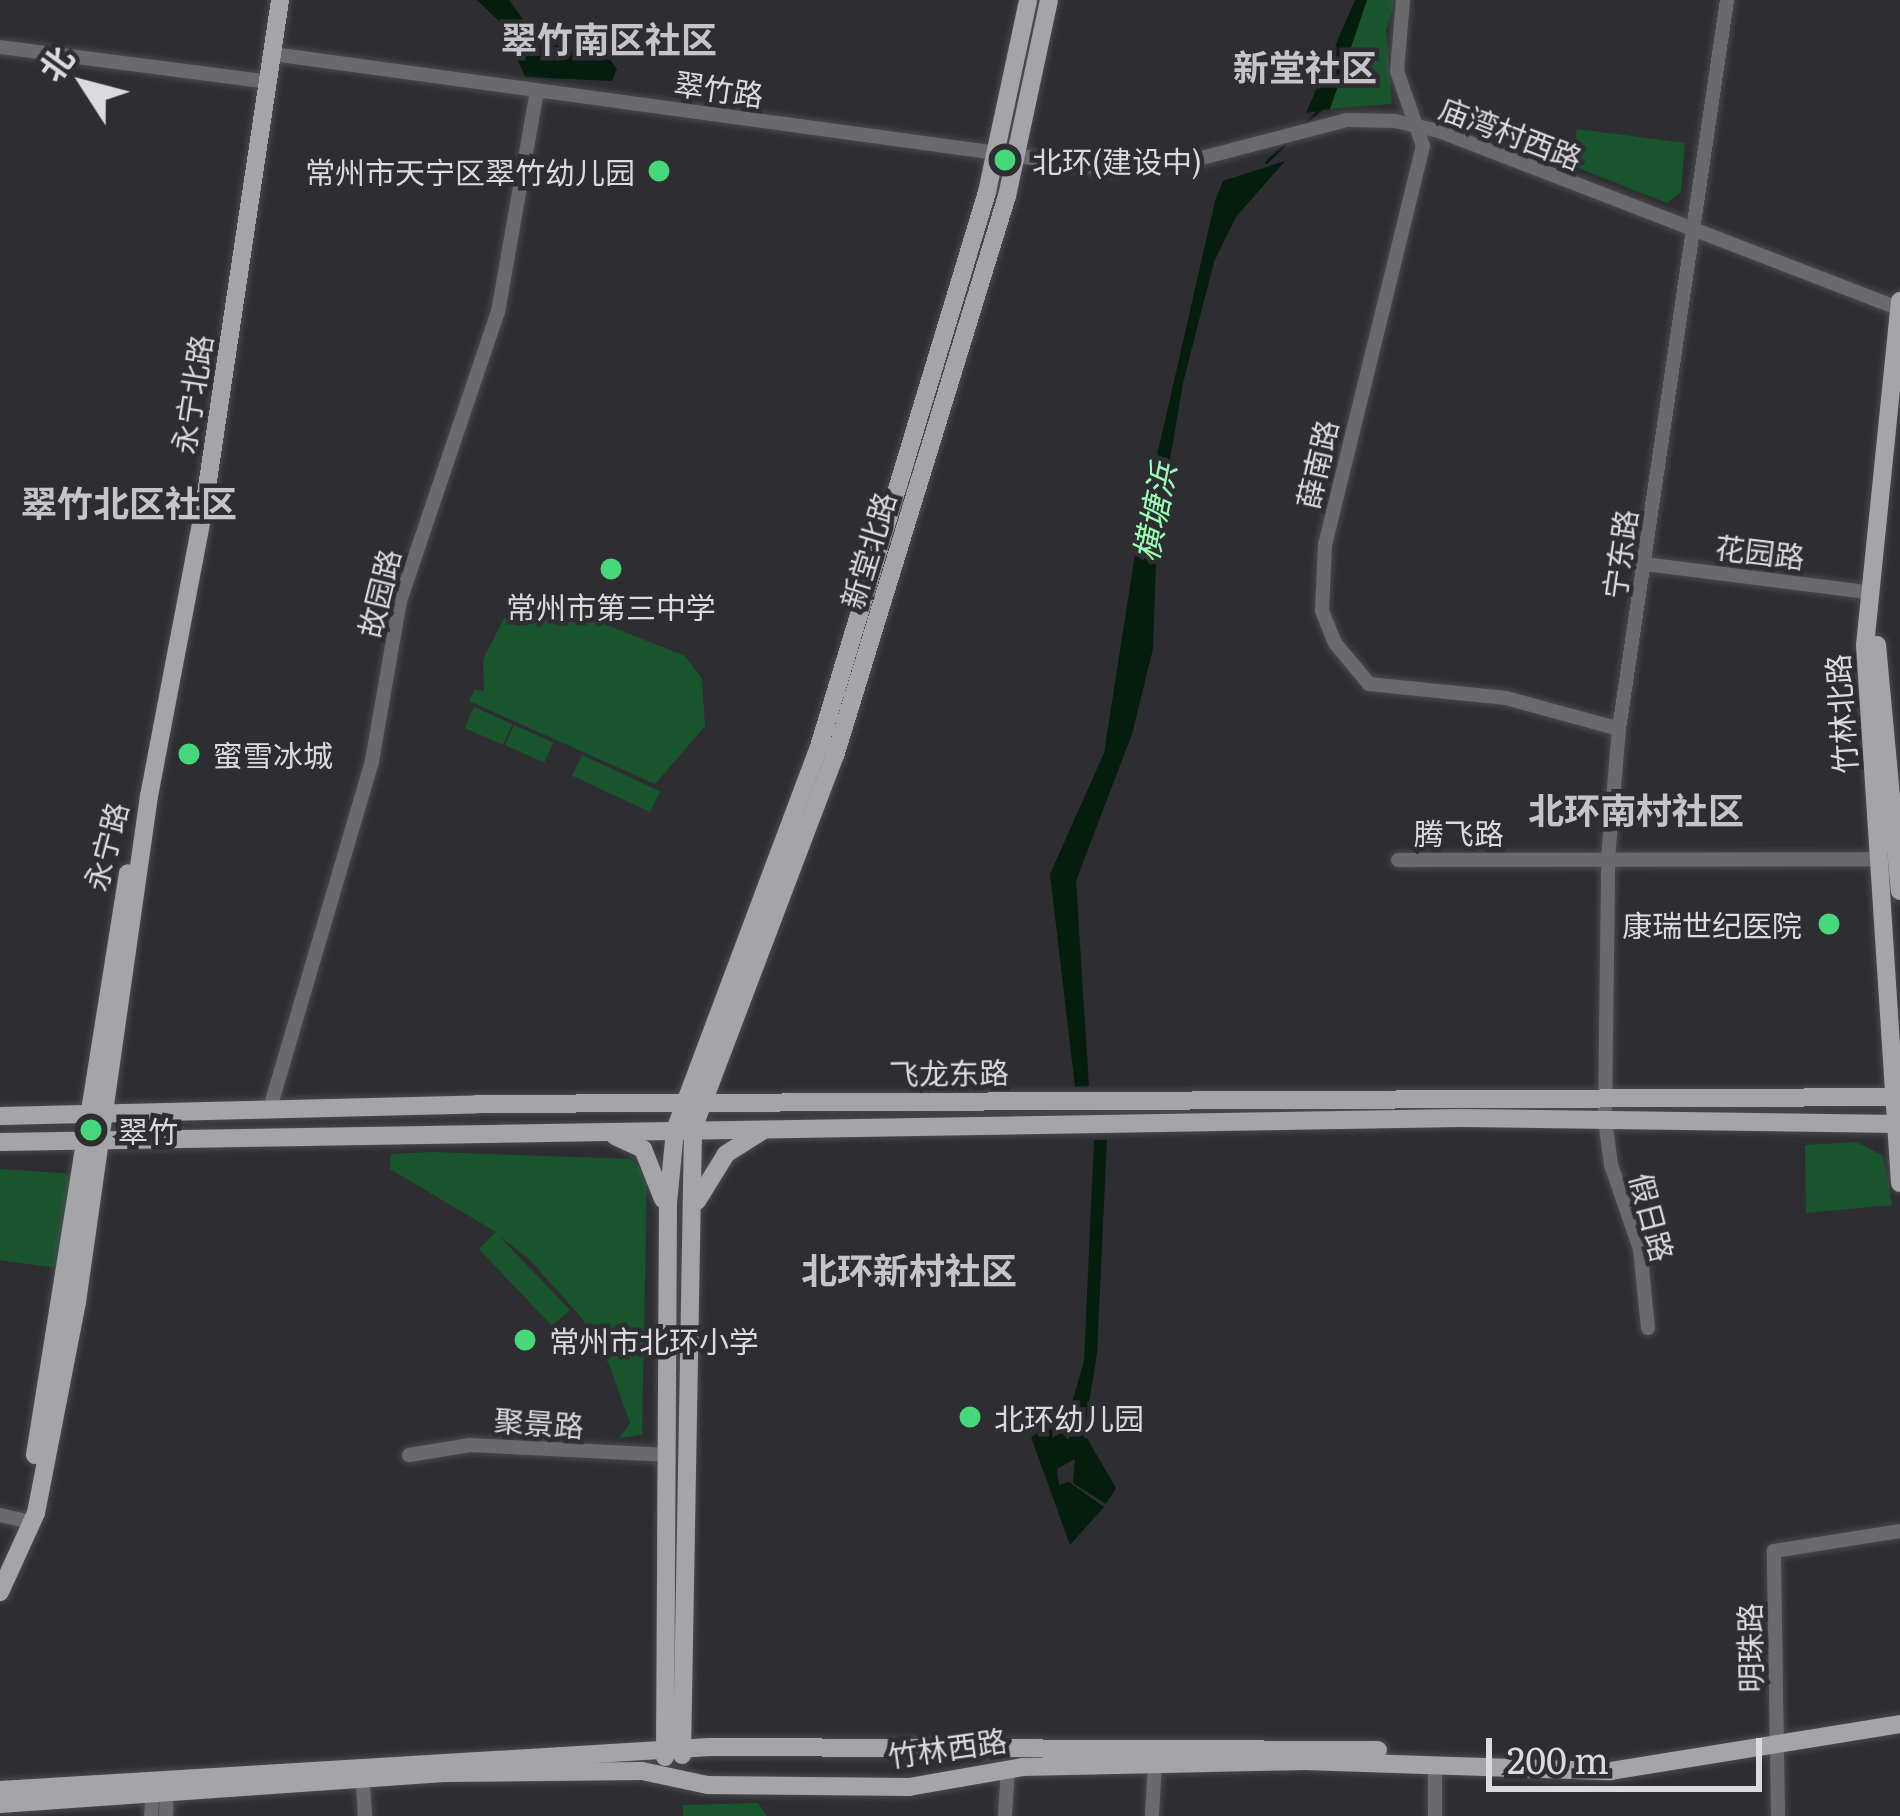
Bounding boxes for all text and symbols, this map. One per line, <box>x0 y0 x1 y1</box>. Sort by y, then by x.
district label: 翠竹南区社区 <box>501 16 717 60</box>
north arrow <box>24 24 144 144</box>
text: 北 <box>25 35 84 90</box>
district label: 新堂社区 <box>1233 44 1377 88</box>
street label: 翠竹路 <box>672 64 766 112</box>
street label: 庙湾村西路 <box>1435 88 1587 176</box>
place label: 北环(建设中) <box>1032 142 1202 178</box>
marker: 北环(建设中) <box>989 144 1021 176</box>
place label: 常州市天宁区翠竹幼儿园 <box>305 153 635 189</box>
marker: 常州市天宁区翠竹幼儿园 <box>646 158 672 184</box>
street label: 永宁北路 <box>164 332 218 456</box>
street label: 薛南路 <box>1288 416 1344 512</box>
water label: 横塘浜 <box>1124 460 1182 564</box>
district label: 翠竹北区社区 <box>21 480 237 524</box>
street label: 新堂北路 <box>832 487 902 613</box>
street label: 宁东路 <box>1595 507 1643 601</box>
street label: 花园路 <box>1713 528 1807 574</box>
street label: 故园路 <box>350 545 406 641</box>
marker: 常州市第三中学 <box>598 556 624 582</box>
place label: 常州市第三中学 <box>506 588 716 624</box>
street label: 竹林北路 <box>1818 653 1862 775</box>
place label: 蜜雪冰城 <box>213 736 333 772</box>
marker: 蜜雪冰城 <box>176 741 202 767</box>
district label: 北环南村社区 <box>1528 787 1744 831</box>
street label: 永宁路 <box>76 798 134 894</box>
street label: 腾飞路 <box>1414 814 1504 850</box>
place label: 康瑞世纪医院 <box>1622 906 1802 942</box>
marker: 康瑞世纪医院 <box>1813 908 1845 940</box>
street label: 飞龙东路 <box>889 1053 1009 1091</box>
place label: 翠竹 <box>118 1112 178 1148</box>
marker: 翠竹 <box>75 1114 107 1146</box>
street label: 假日路 <box>1624 1169 1682 1265</box>
district label: 北环新村社区 <box>801 1247 1017 1291</box>
place label: 常州市北环小学 <box>549 1322 759 1358</box>
marker: 常州市北环小学 <box>512 1327 538 1353</box>
place label: 北环幼儿园 <box>994 1399 1144 1435</box>
street label: 聚景路 <box>493 1401 585 1443</box>
marker: 北环幼儿园 <box>957 1404 983 1430</box>
street label: 明珠路 <box>1730 1603 1768 1693</box>
scale bar <box>1492 1714 1768 1788</box>
street label: 竹林西路 <box>885 1721 1009 1773</box>
text: 200 m <box>1507 1732 1609 1785</box>

